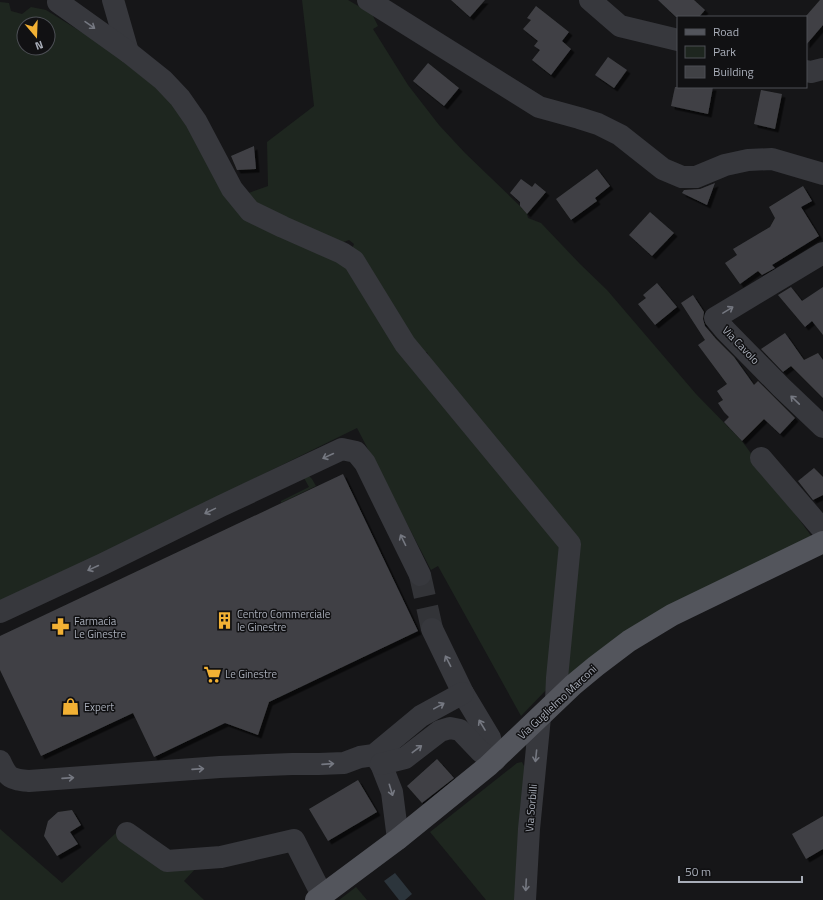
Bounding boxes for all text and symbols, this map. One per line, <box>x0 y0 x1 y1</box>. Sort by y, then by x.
north arrow <box>16 16 56 56</box>
legend <box>677 16 807 88</box>
one-way arrow <box>84 21 95 29</box>
text: Road <box>713 22 739 41</box>
text: N <box>33 37 45 54</box>
text: Park <box>713 42 736 61</box>
text: Building <box>713 62 754 81</box>
one-way arrow <box>722 306 733 314</box>
street label: Via Cavolo <box>719 322 763 368</box>
one-way arrow <box>790 395 800 405</box>
one-way arrow <box>322 453 334 460</box>
one-way arrow <box>205 508 217 515</box>
one-way arrow <box>399 534 406 546</box>
one-way arrow <box>88 565 100 572</box>
place label: Centro Commerciale le Ginestre <box>237 606 331 635</box>
building icon: Centro Commerciale le Ginestre <box>214 610 234 630</box>
place label: Farmacia Le Ginestre <box>74 613 127 642</box>
pharmacy icon: Farmacia Le Ginestre <box>51 617 71 637</box>
one-way arrow <box>443 655 451 667</box>
street label: Via Guglielmo Marconi <box>514 661 600 743</box>
supermarket icon: Le Ginestre <box>202 664 222 684</box>
place label: Le Ginestre <box>225 666 278 682</box>
shop icon: Expert <box>61 697 81 717</box>
place label: Expert <box>84 699 114 715</box>
one-way arrow <box>433 702 445 709</box>
one-way arrow <box>478 719 486 731</box>
one-way arrow <box>411 745 422 753</box>
one-way arrow <box>533 749 540 762</box>
one-way arrow <box>321 760 334 767</box>
one-way arrow <box>191 765 204 772</box>
one-way arrow <box>61 775 74 782</box>
one-way arrow <box>388 783 395 796</box>
street label: Via Sorbilli <box>521 783 541 833</box>
scale bar <box>679 858 802 884</box>
text: 50 m <box>685 862 711 881</box>
one-way arrow <box>522 878 530 891</box>

